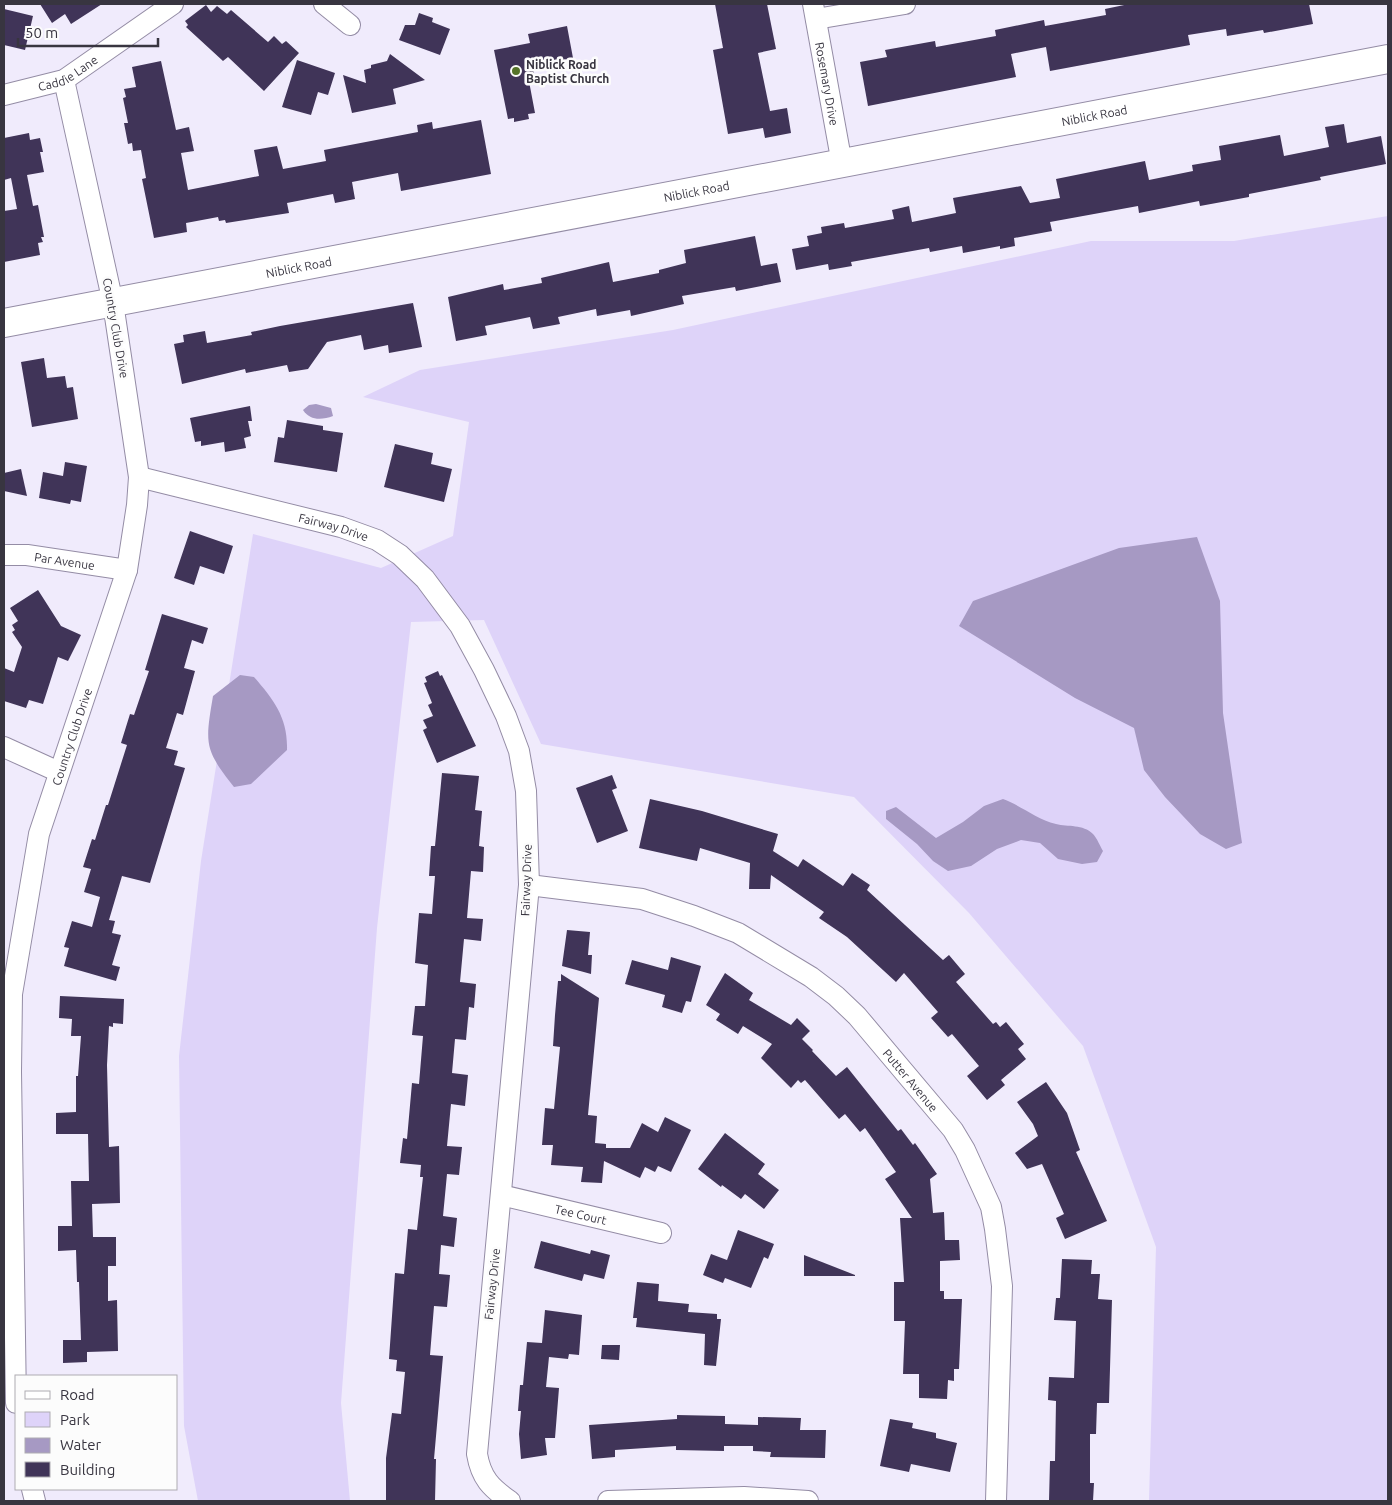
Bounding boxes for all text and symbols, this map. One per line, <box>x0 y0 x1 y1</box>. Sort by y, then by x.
scale bar <box>18 15 158 47</box>
text: 50 m <box>25 24 58 41</box>
street label: Rosemary Drive <box>814 41 841 127</box>
street label: Caddie Lane <box>37 52 100 93</box>
place label: Niblick Road Baptist Church <box>526 58 609 85</box>
marker: Niblick Road Baptist Church <box>510 65 522 77</box>
street label: Niblick Road <box>1060 102 1128 128</box>
street label: Niblick Road <box>663 178 730 204</box>
street label: Niblick Road <box>265 254 333 279</box>
street label: Country Club Drive <box>101 277 131 379</box>
street label: Fairway Drive <box>298 510 370 543</box>
street label: Par Avenue <box>33 550 96 572</box>
street label: Country Club Drive <box>49 686 94 787</box>
street label: Fairway Drive <box>518 844 534 916</box>
street label: Putter Avenue <box>881 1046 941 1114</box>
street label: Tee Court <box>554 1202 608 1226</box>
street label: Fairway Drive <box>482 1247 502 1321</box>
legend <box>15 1375 178 1490</box>
text: Road <box>60 1386 95 1403</box>
text: Park <box>60 1411 90 1428</box>
text: Water <box>60 1436 101 1453</box>
text: Building <box>60 1461 115 1478</box>

